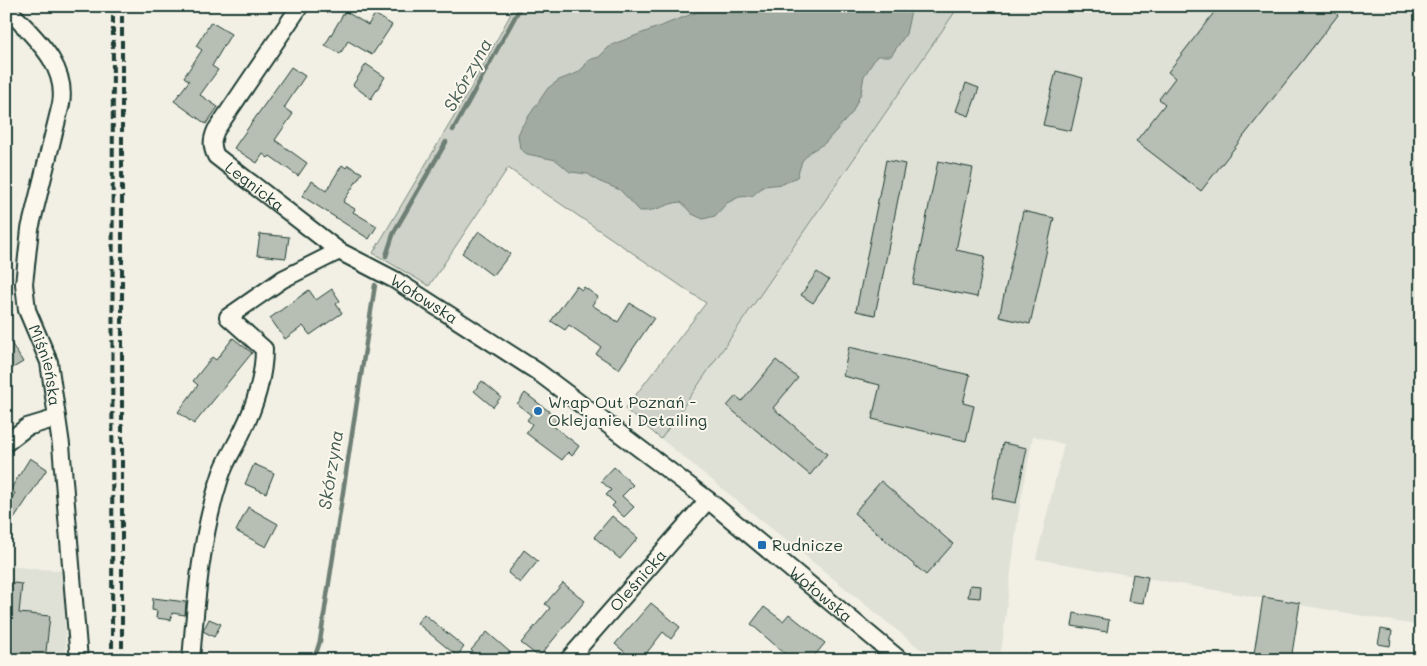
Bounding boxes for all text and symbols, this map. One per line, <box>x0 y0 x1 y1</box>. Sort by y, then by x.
water label: Skórzyna <box>437 34 497 115</box>
street label: Legnicka <box>221 156 289 215</box>
street label: Wołowska <box>387 269 462 328</box>
street label: Miśnieńska <box>24 321 66 407</box>
place label: Wrap Out Poznań - Oklejanie i Detailing <box>548 391 707 430</box>
marker: Wrap Out Poznań - Oklejanie i Detailing <box>532 405 544 417</box>
water label: Skórzyna <box>312 428 348 511</box>
place label: Rudnicze <box>772 534 843 555</box>
marker: Rudnicze <box>756 539 768 551</box>
street label: Oleśnicka <box>604 544 670 615</box>
street label: Wołowska <box>785 561 857 626</box>

